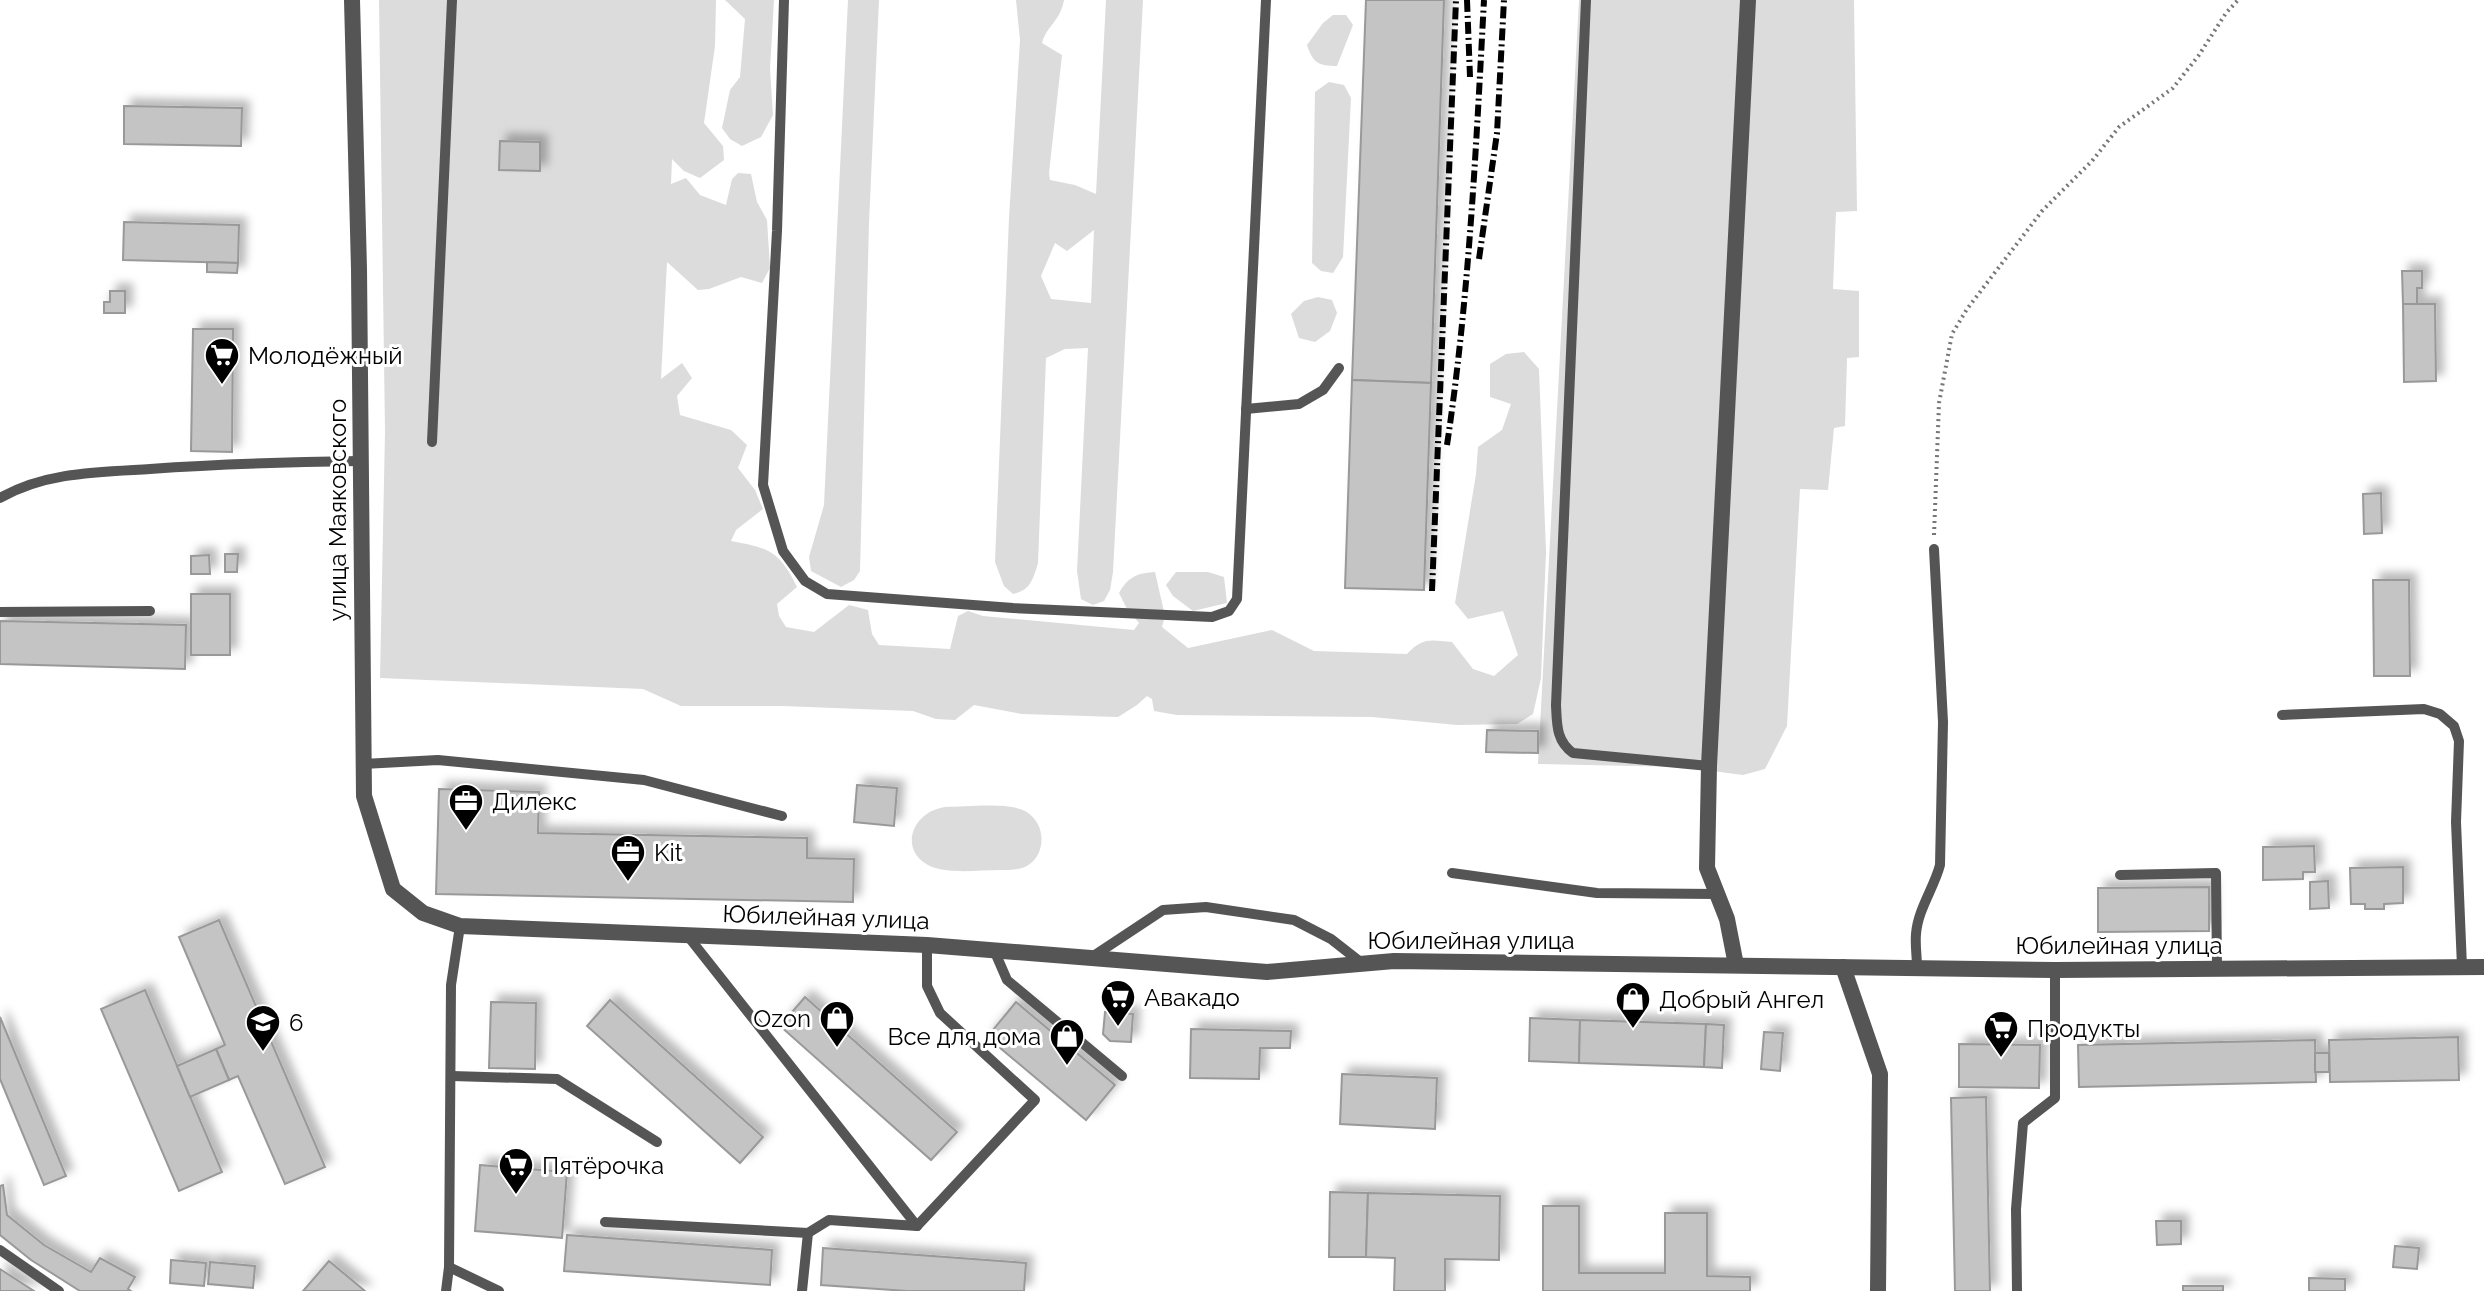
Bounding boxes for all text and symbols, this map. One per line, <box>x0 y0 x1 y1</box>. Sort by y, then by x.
supermarket icon: Молодёжный <box>203 336 241 386</box>
place label: Молодёжный <box>248 341 403 370</box>
street label: улица Маяковского <box>323 399 352 621</box>
office icon: Дилекс <box>447 782 485 832</box>
place label: Дилекс <box>492 787 577 816</box>
office icon: Kit <box>609 833 647 883</box>
place label: Kit <box>654 838 683 867</box>
street label: Юбилейная улица <box>722 899 930 935</box>
street label: Юбилейная улица <box>1367 926 1575 955</box>
street label: Юбилейная улица <box>2015 931 2223 960</box>
supermarket icon: Авакадо <box>1099 978 1137 1028</box>
shop icon: Добрый Ангел <box>1614 980 1652 1030</box>
place label: Авакадо <box>1144 983 1240 1012</box>
place label: Добрый Ангел <box>1659 985 1824 1014</box>
shop icon: Ozon <box>818 999 856 1049</box>
school or university icon: 6 <box>244 1003 282 1053</box>
place label: Ozon <box>753 1004 811 1033</box>
place label: 6 <box>289 1008 303 1037</box>
supermarket icon: Продукты <box>1982 1009 2020 1059</box>
place label: Продукты <box>2027 1014 2140 1043</box>
shop icon: Все для дома <box>1048 1017 1086 1067</box>
place label: Все для дома <box>888 1022 1041 1051</box>
supermarket icon: Пятёрочка <box>497 1146 535 1196</box>
place label: Пятёрочка <box>542 1151 664 1180</box>

